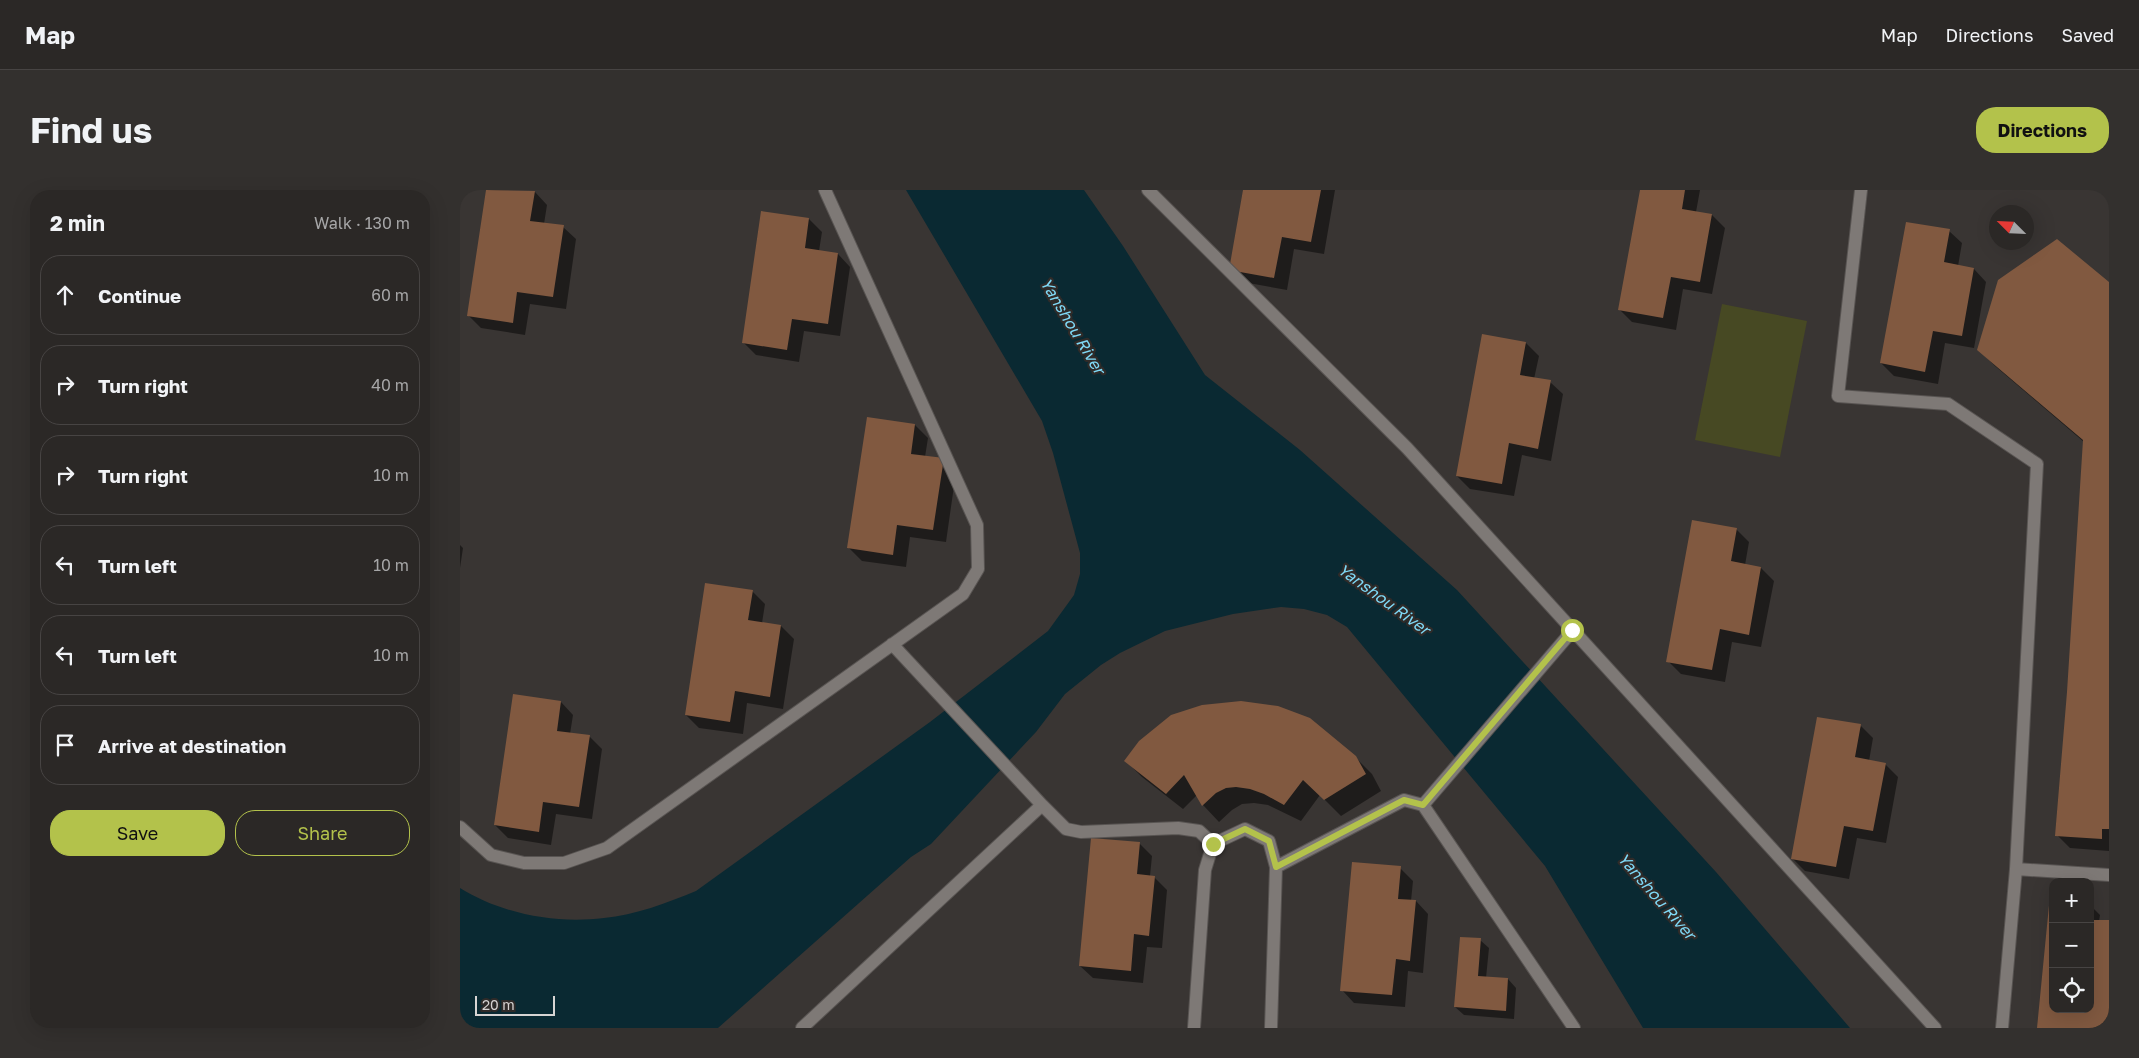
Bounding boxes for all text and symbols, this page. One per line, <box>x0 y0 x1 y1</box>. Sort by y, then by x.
text: Map <box>25 20 75 49</box>
text: Map <box>1881 24 1917 46</box>
text: Directions <box>1945 24 2033 46</box>
text: Saved <box>2061 24 2114 46</box>
button: Directions <box>1976 107 2109 153</box>
text: Find us <box>30 109 152 151</box>
north arrow <box>1989 205 2034 250</box>
text: 2 min <box>50 210 105 236</box>
text: Walk · 130 m <box>314 213 410 233</box>
water label: Yanshou River <box>1036 274 1111 380</box>
icon: ahead <box>51 281 79 309</box>
text: Continue <box>98 284 181 307</box>
text: 60 m <box>371 285 409 305</box>
icon: right <box>51 371 79 399</box>
text: Turn right <box>98 374 188 397</box>
text: 40 m <box>371 375 409 395</box>
icon: right <box>51 461 79 489</box>
text: Turn right <box>98 464 188 487</box>
text: 10 m <box>373 465 409 485</box>
icon: left <box>51 551 79 579</box>
text: Turn left <box>98 554 177 577</box>
text: 10 m <box>373 555 409 575</box>
water label: Yanshou River <box>1334 559 1436 641</box>
route start <box>1561 619 1584 642</box>
icon: left <box>51 641 79 669</box>
text: Turn left <box>98 644 177 667</box>
text: 10 m <box>373 645 409 665</box>
icon: arrive <box>51 731 79 759</box>
text: Arrive at destination <box>98 734 286 757</box>
button: Save <box>50 810 225 856</box>
button: Share <box>235 810 410 856</box>
route end <box>1202 833 1225 856</box>
water label: Yanshou River <box>1614 848 1702 946</box>
map controls <box>2049 878 2094 1013</box>
button: + <box>2049 878 2094 923</box>
button: − <box>2049 923 2094 968</box>
button: locate <box>2049 968 2094 1013</box>
scale bar <box>475 993 555 1016</box>
text: 20 m <box>482 996 515 1013</box>

